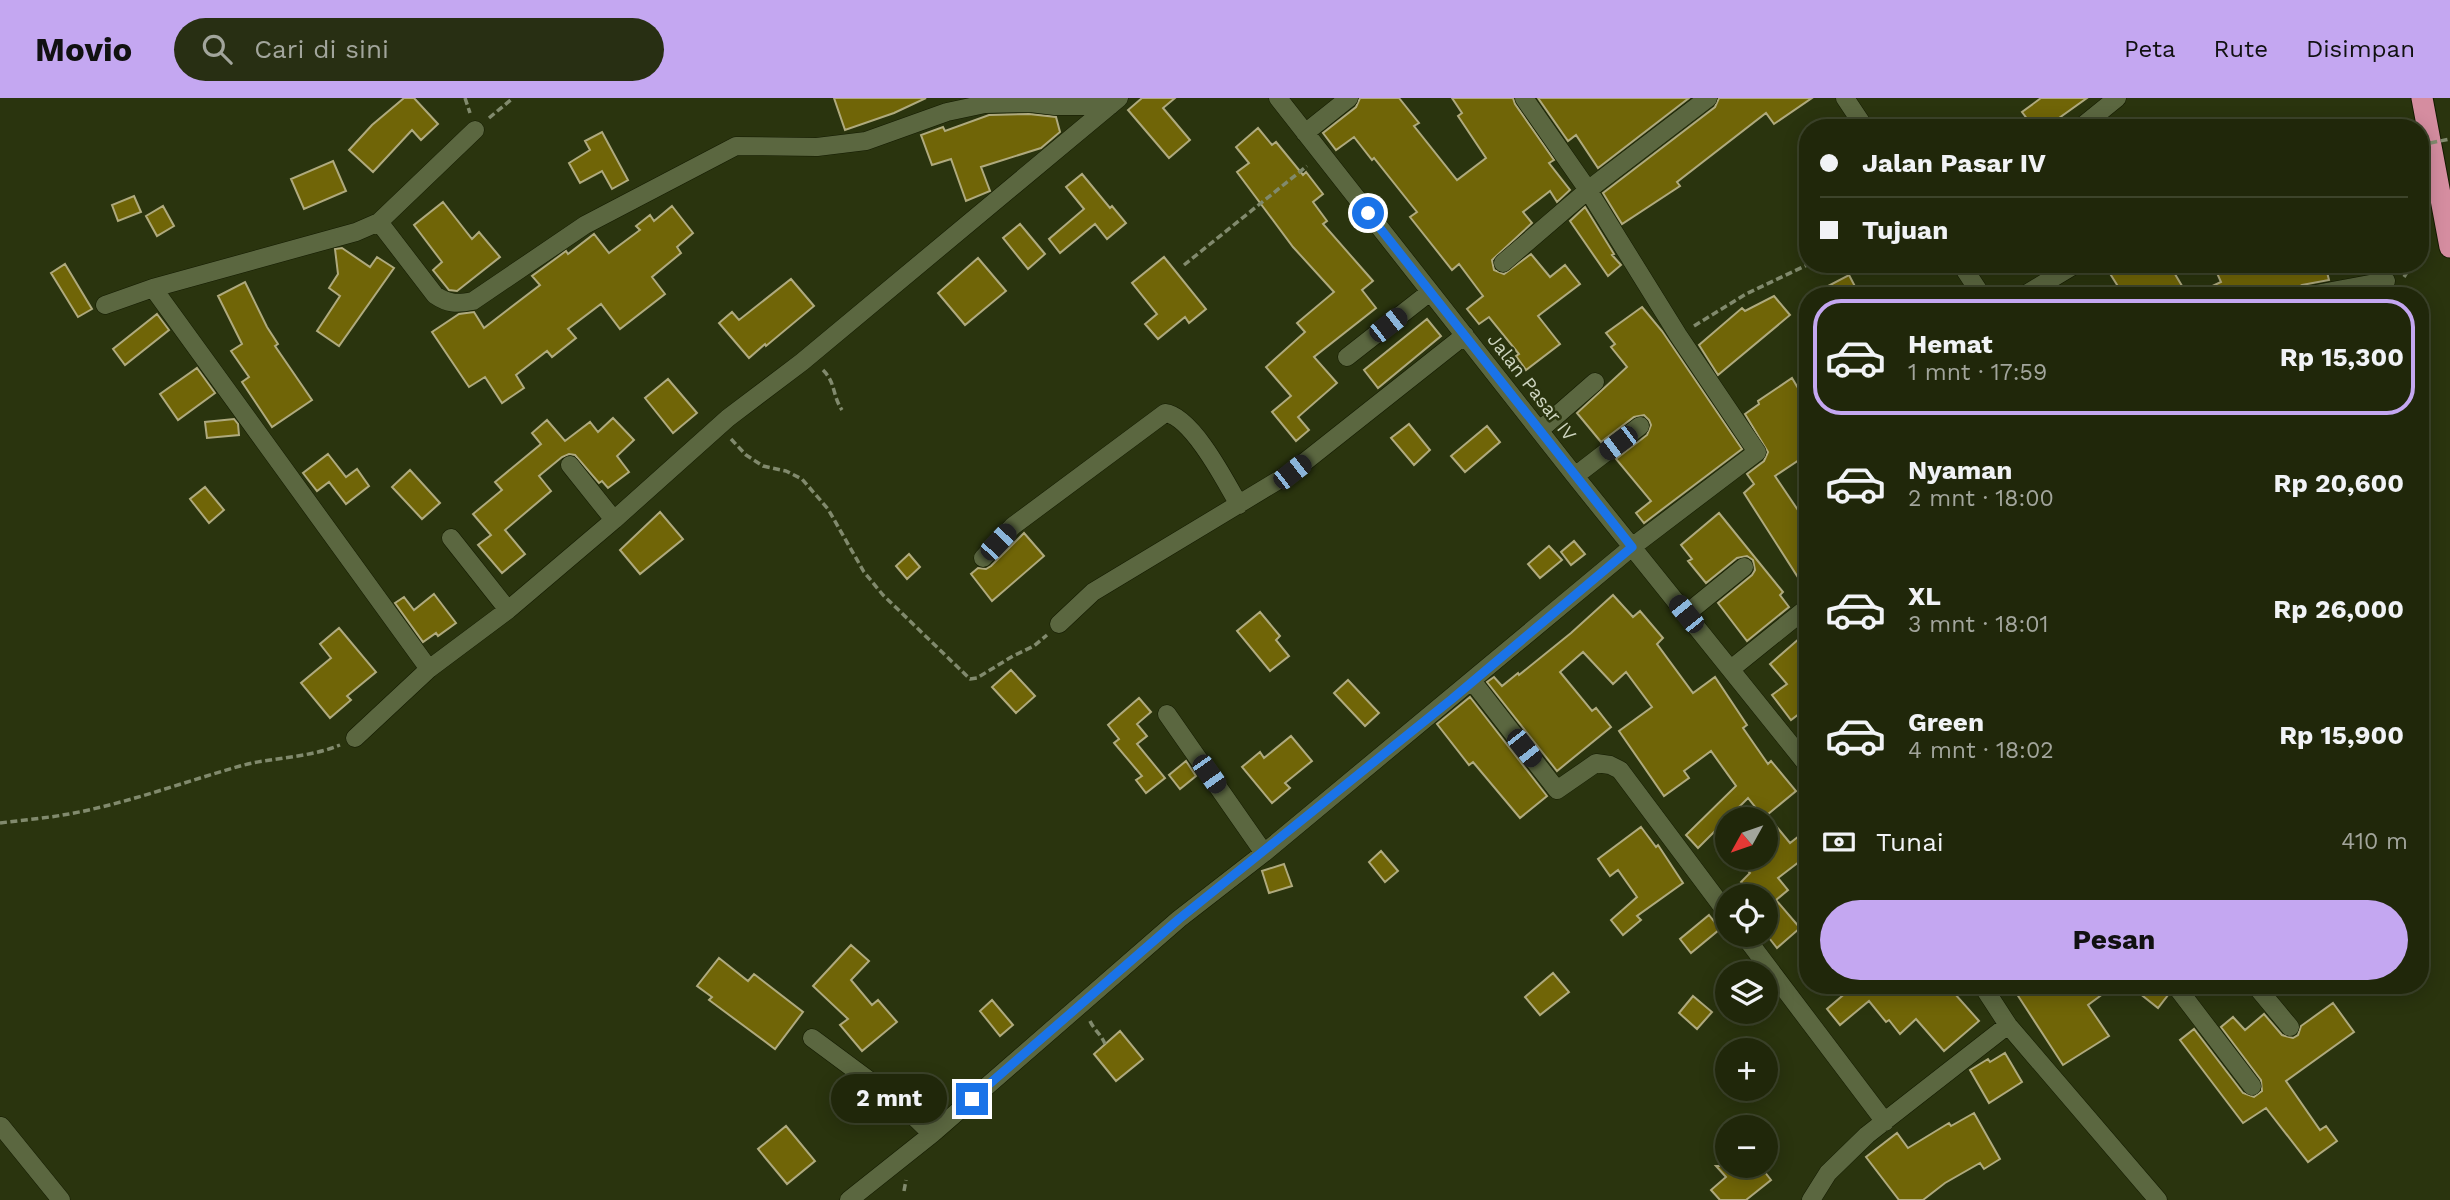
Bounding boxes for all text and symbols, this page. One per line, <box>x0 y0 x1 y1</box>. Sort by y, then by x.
search box <box>174 18 664 81</box>
text: Movio <box>35 30 132 69</box>
icon: search <box>198 30 236 68</box>
text: Cari di sini <box>254 34 389 64</box>
text: Peta <box>2124 35 2176 63</box>
text: Rute <box>2214 35 2268 63</box>
text: Disimpan <box>2306 35 2415 63</box>
text: Jalan Pasar IV <box>1862 148 2046 178</box>
route start <box>1352 197 1384 229</box>
text: Tujuan <box>1862 215 1948 245</box>
car <box>1365 304 1412 346</box>
icon: car <box>1824 326 1887 389</box>
street label: Jalan Pasar IV <box>1483 328 1581 446</box>
text: Hemat <box>1908 329 1993 359</box>
text: Rp 15,300 <box>2280 342 2404 372</box>
text: 1 mnt · 17:59 <box>1908 359 2047 386</box>
car <box>1595 422 1642 464</box>
car <box>1269 451 1316 493</box>
icon: car <box>1824 452 1887 515</box>
text: Nyaman <box>1908 455 2012 485</box>
text: Rp 20,600 <box>2274 468 2404 498</box>
text: 2 mnt · 18:00 <box>1908 485 2054 512</box>
car <box>976 519 1021 565</box>
icon: car <box>1824 578 1887 641</box>
text: XL <box>1908 581 1941 611</box>
car <box>1665 591 1708 637</box>
text: Rp 26,000 <box>2273 594 2404 624</box>
text: 3 mnt · 18:01 <box>1908 611 2049 638</box>
icon: car <box>1824 704 1887 767</box>
text: Green <box>1908 707 1984 737</box>
text: Rp 15,900 <box>2279 720 2404 750</box>
car <box>1503 725 1546 771</box>
text: 4 mnt · 18:02 <box>1908 737 2054 764</box>
car <box>1189 751 1230 797</box>
north arrow <box>1715 807 1778 870</box>
map controls <box>1715 807 1778 1178</box>
icon: cash <box>1820 823 1858 861</box>
text: Tunai <box>1876 827 1944 857</box>
text: 410 m <box>2341 828 2408 855</box>
button: locate <box>1715 884 1778 947</box>
button: Pesan <box>1820 900 2408 980</box>
button: layers <box>1715 961 1778 1024</box>
button: + <box>1715 1038 1778 1101</box>
callout: 2 mnt <box>832 1074 948 1124</box>
route end <box>956 1083 988 1115</box>
text: 2 mnt <box>856 1085 922 1112</box>
button: − <box>1715 1115 1778 1178</box>

